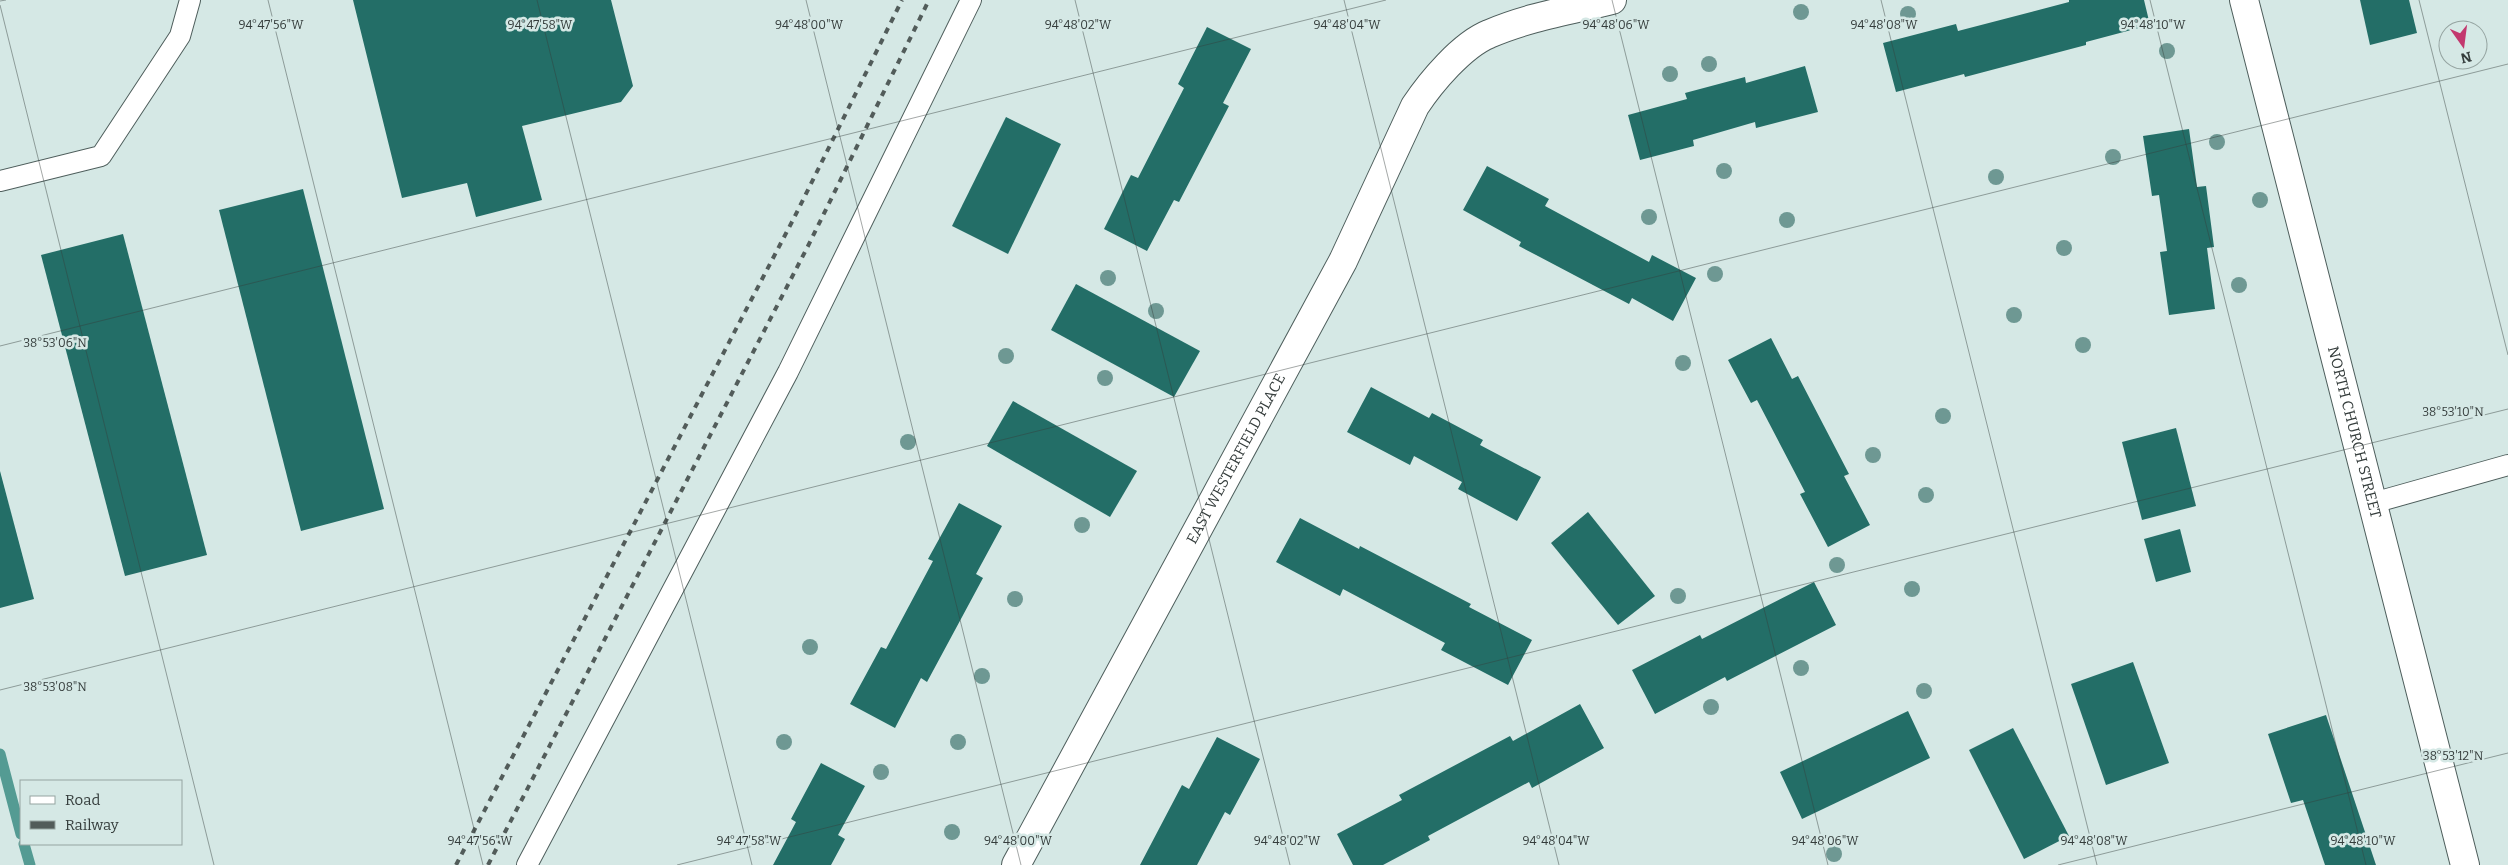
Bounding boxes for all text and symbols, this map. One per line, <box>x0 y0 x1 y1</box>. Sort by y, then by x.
text: 94°47'56"W <box>239 18 304 32</box>
text: 94°47'58"W <box>508 18 573 32</box>
text: 94°48'00"W <box>775 18 844 32</box>
text: 94°48'02"W <box>1045 18 1112 32</box>
text: 94°48'04"W <box>1313 18 1381 32</box>
text: 94°48'06"W <box>1582 18 1650 32</box>
text: 94°48'08"W <box>1850 18 1918 32</box>
text: 94°48'10"W <box>2120 18 2186 32</box>
north arrow <box>2438 20 2488 70</box>
text: N <box>2459 48 2473 67</box>
text: 38°53'06"N <box>23 336 87 350</box>
street label: NORTH CHURCH STREET <box>2324 344 2385 520</box>
street label: EAST WESTERFIELD PLACE <box>1183 371 1289 547</box>
text: 38°53'10"N <box>2422 405 2484 419</box>
text: 38°53'08"N <box>23 680 87 694</box>
text: 38°53'12"N <box>2423 749 2484 763</box>
legend <box>20 780 182 845</box>
text: Road <box>65 791 100 809</box>
text: Railway <box>65 816 119 834</box>
text: 94°47'56"W <box>448 834 513 848</box>
text: 94°47'58"W <box>717 834 782 848</box>
text: 94°48'00"W <box>984 834 1053 848</box>
text: 94°48'02"W <box>1254 834 1321 848</box>
text: 94°48'04"W <box>1522 834 1590 848</box>
text: 94°48'06"W <box>1791 834 1859 848</box>
text: 94°48'08"W <box>2060 834 2128 848</box>
text: 94°48'10"W <box>2330 834 2396 848</box>

